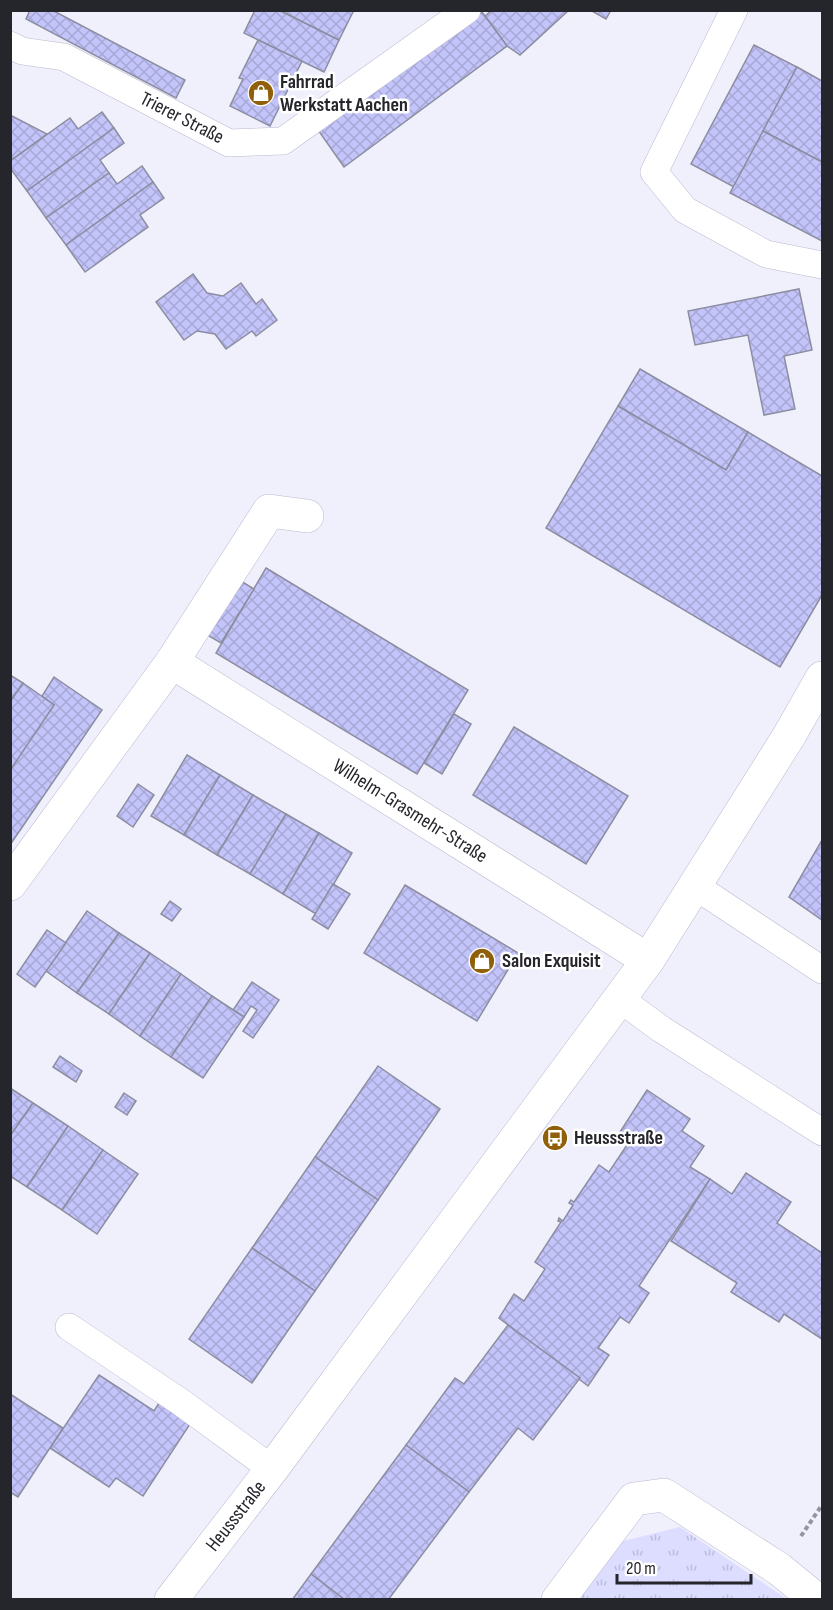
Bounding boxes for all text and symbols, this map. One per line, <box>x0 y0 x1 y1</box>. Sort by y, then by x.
place label: Fahrrad Werkstatt Aachen <box>280 70 408 117</box>
shop icon: Fahrrad Werkstatt Aachen <box>246 78 276 108</box>
street label: Trierer Straße <box>136 87 228 149</box>
street label: Wilhelm-Grasmehr-Straße <box>328 754 492 868</box>
shop icon: Salon Exquisit <box>467 946 497 976</box>
place label: Salon Exquisit <box>502 949 601 973</box>
bus stop icon: Heussstraße <box>540 1123 570 1153</box>
place label: Heussstraße <box>574 1126 663 1150</box>
street label: Heussstraße <box>201 1476 271 1556</box>
scale bar <box>617 1547 750 1585</box>
text: 20 m <box>626 1558 656 1579</box>

